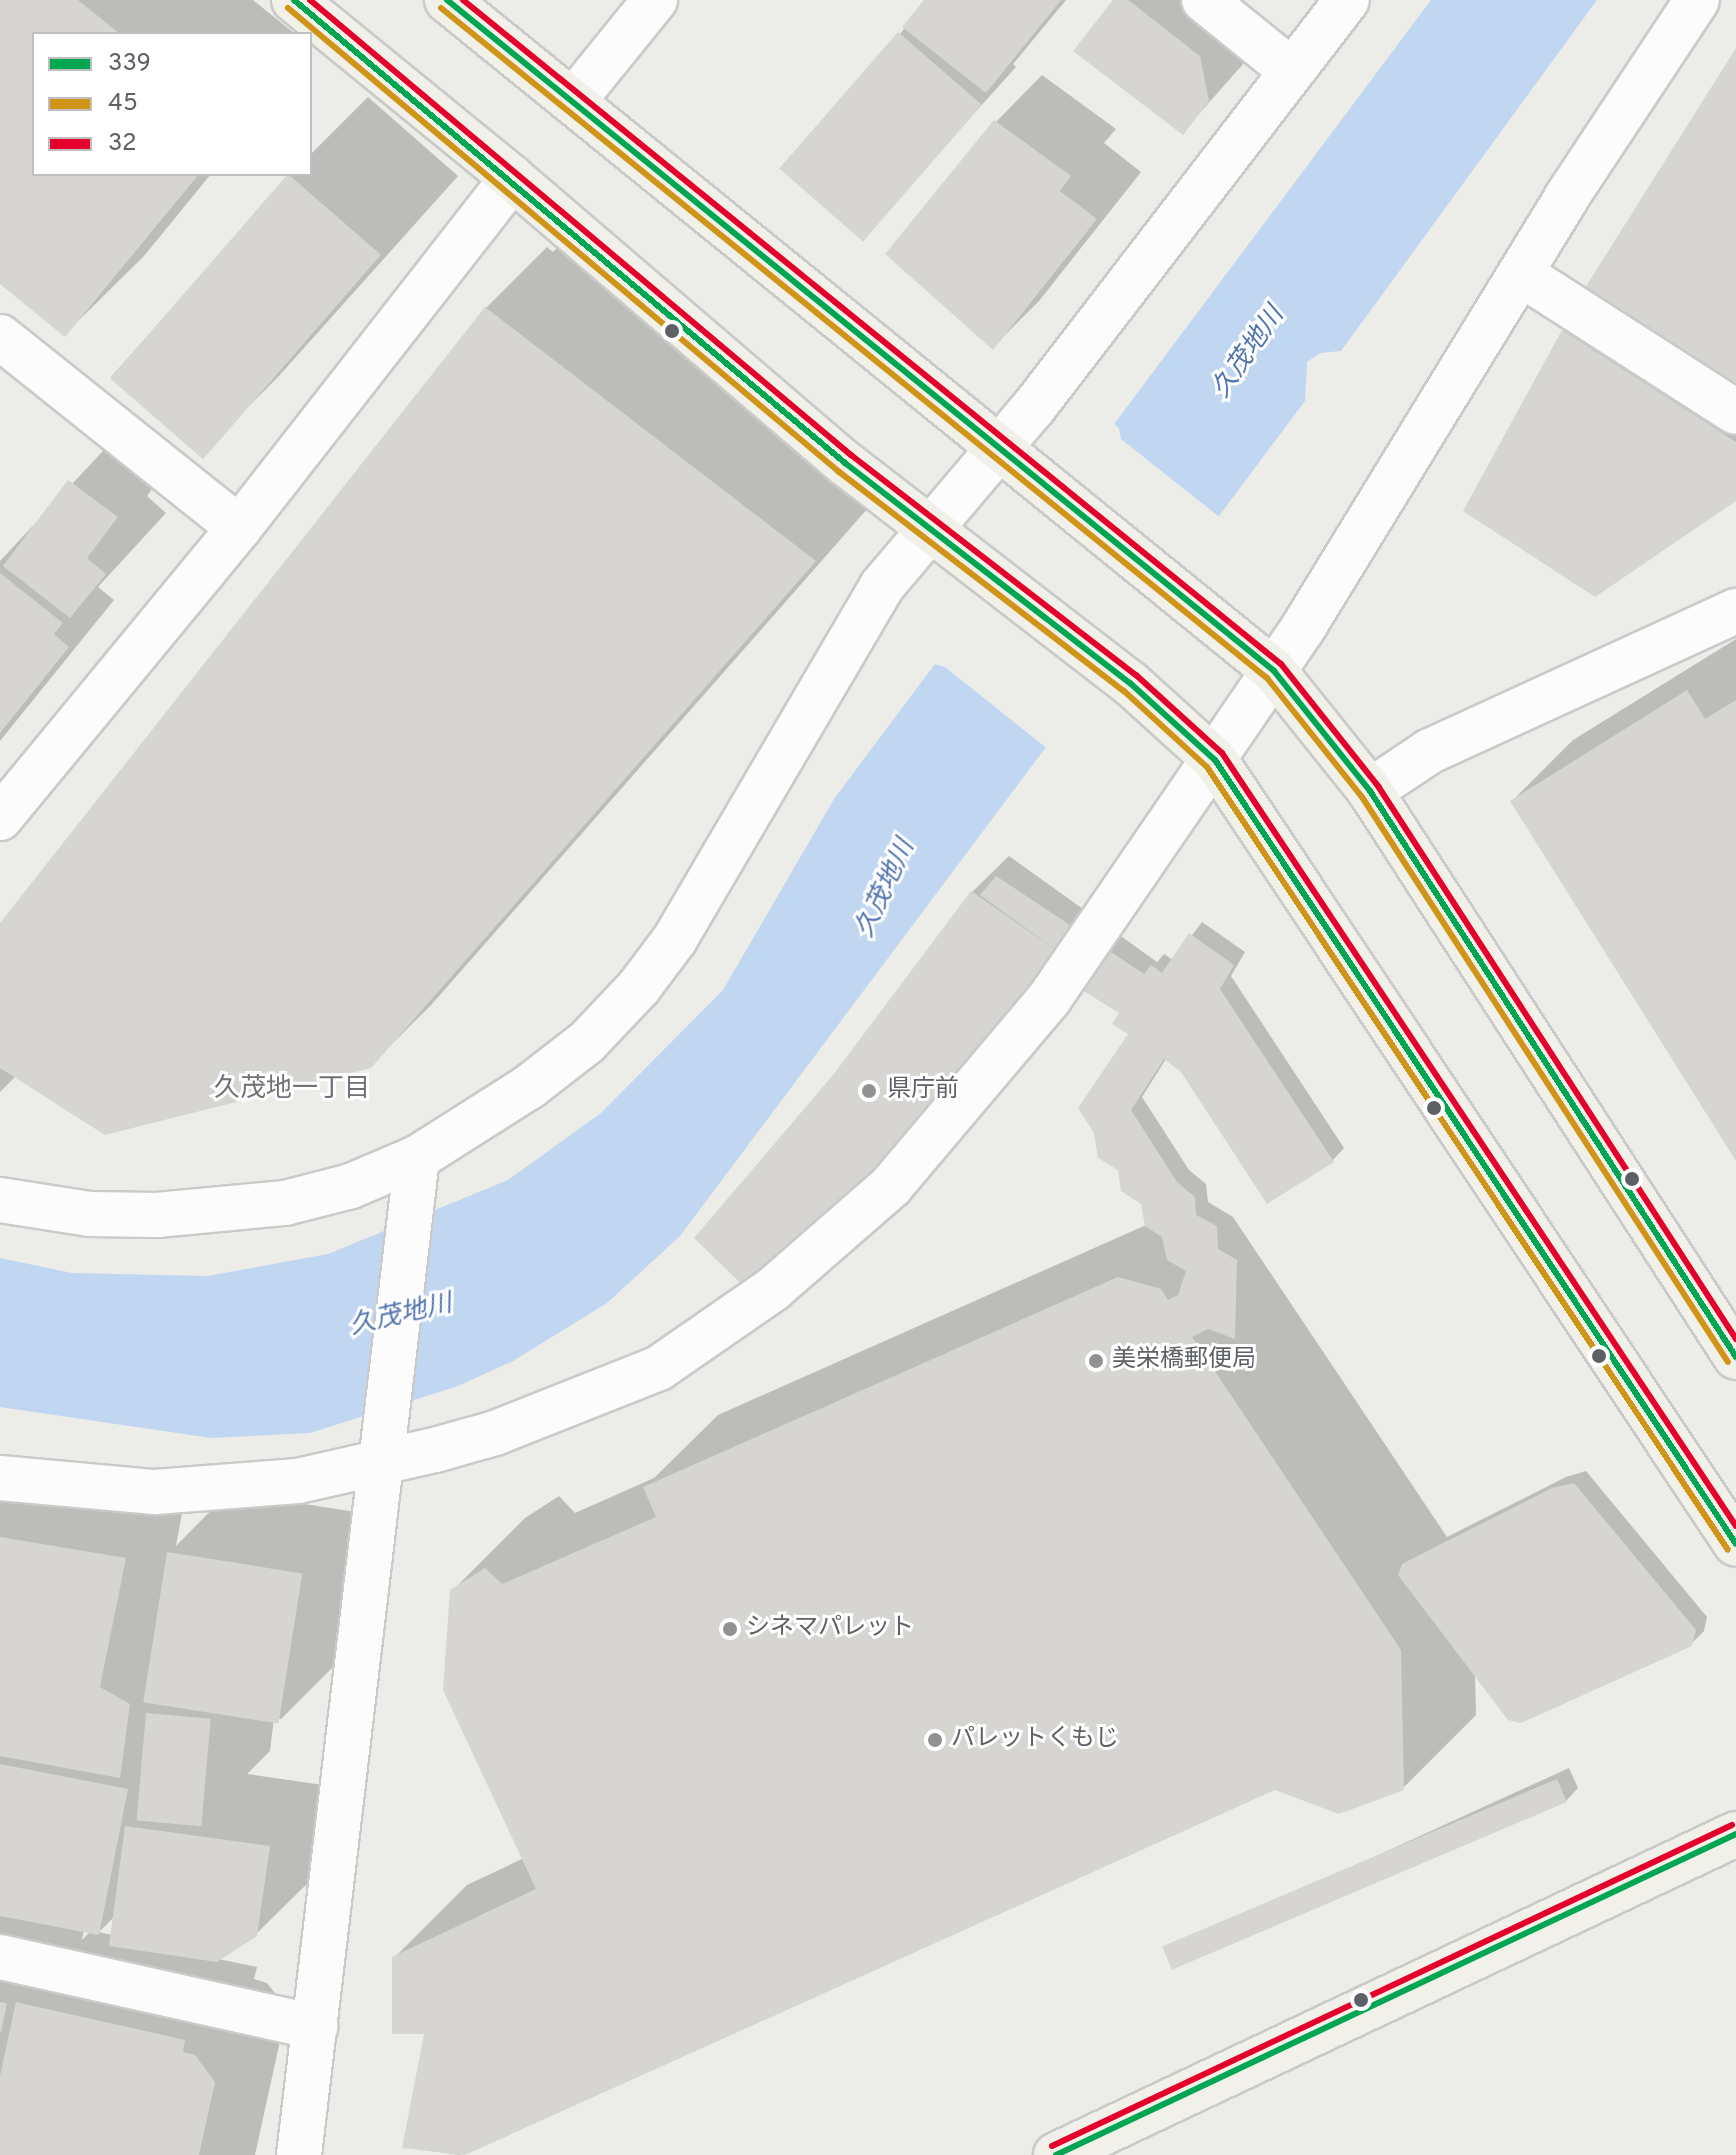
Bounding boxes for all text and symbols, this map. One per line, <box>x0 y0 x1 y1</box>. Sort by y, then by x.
legend <box>32 32 312 176</box>
text: 339 <box>108 49 151 79</box>
text: 45 <box>108 89 138 119</box>
text: 32 <box>108 129 137 159</box>
water label: 久茂地川 <box>1206 301 1292 405</box>
unlabelled marker <box>664 323 680 339</box>
water label: 久茂地川 <box>850 835 922 943</box>
district label: 久茂地一丁目 <box>214 1074 370 1106</box>
place label: 県庁前 <box>887 1077 959 1105</box>
marker: 県庁前 <box>858 1080 880 1102</box>
unlabelled marker <box>1426 1100 1442 1116</box>
unlabelled marker <box>1624 1171 1640 1187</box>
water label: 久茂地川 <box>347 1289 455 1343</box>
place label: 美栄橋郵便局 <box>1112 1347 1256 1375</box>
unlabelled marker <box>1591 1348 1607 1364</box>
marker: 美栄橋郵便局 <box>1087 1352 1105 1370</box>
place label: シネマパレット <box>746 1615 914 1643</box>
marker: シネマパレット <box>721 1620 739 1638</box>
place label: パレットくもじ <box>951 1726 1119 1754</box>
marker: パレットくもじ <box>926 1731 944 1749</box>
unlabelled marker <box>1353 1992 1369 2008</box>

